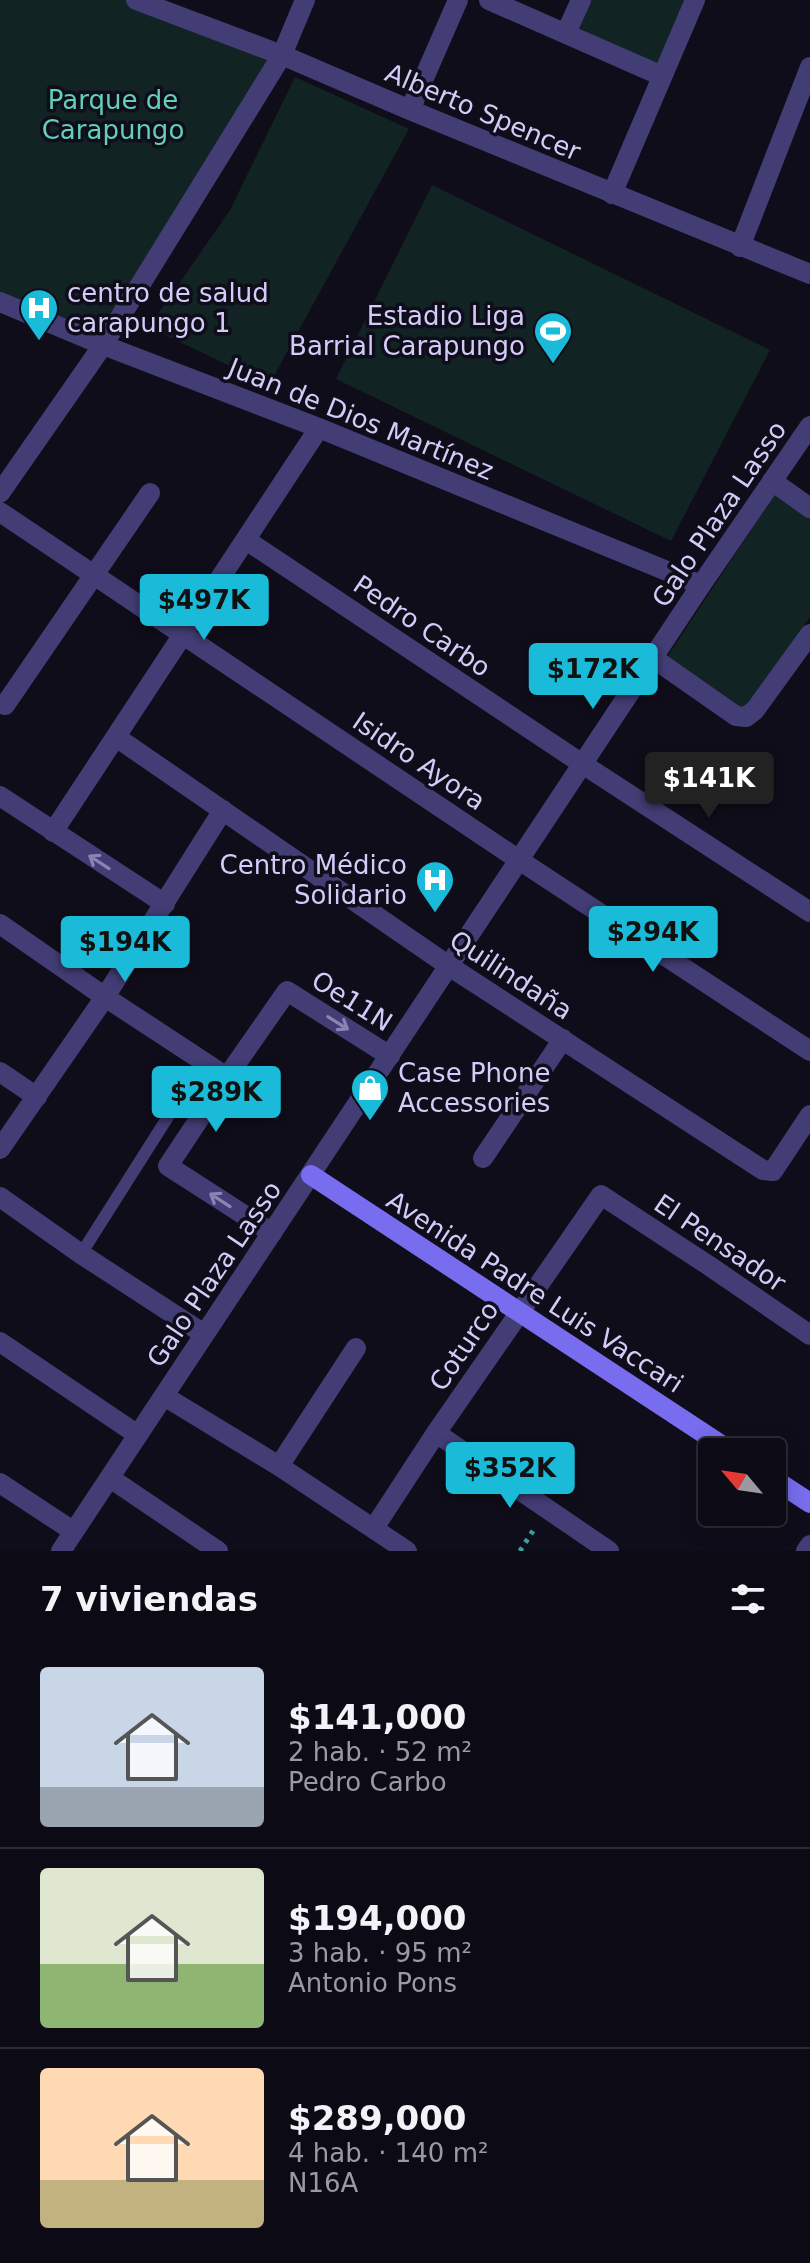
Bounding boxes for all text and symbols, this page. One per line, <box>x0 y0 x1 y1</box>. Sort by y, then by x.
street label: Alberto Spencer <box>381 57 585 167</box>
park label: Parque de Carapungo <box>42 85 184 145</box>
place label: centro de salud carapungo 1 <box>67 278 269 338</box>
hospital icon: centro de salud carapungo 1 <box>18 287 60 342</box>
place label: Estadio Liga Barrial Carapungo <box>289 301 525 361</box>
sports icon: Estadio Liga Barrial Carapungo <box>532 310 574 365</box>
street label: Juan de Dios Martínez <box>222 351 498 486</box>
street label: Galo Plaza Lasso <box>646 415 792 613</box>
street label: Pedro Carbo <box>348 569 496 683</box>
pin: $497K <box>148 574 260 642</box>
text: $497K <box>158 585 250 615</box>
pin: $172K <box>537 643 649 711</box>
text: $172K <box>547 654 639 684</box>
street label: Isidro Ayora <box>347 706 491 816</box>
pin: $141K <box>653 752 765 820</box>
text: $141K <box>663 763 755 793</box>
place label: Centro Médico Solidario <box>220 850 407 910</box>
one-way arrow <box>88 854 111 870</box>
hospital icon: Centro Médico Solidario <box>414 859 456 914</box>
pin: $294K <box>597 906 709 974</box>
pin: $194K <box>69 916 181 984</box>
text: $294K <box>607 917 699 947</box>
street label: Quilindaña <box>444 924 578 1026</box>
text: $194K <box>79 927 171 957</box>
street label: Oe11N <box>306 965 398 1037</box>
one-way arrow <box>326 1016 349 1032</box>
place label: Case Phone Accessories <box>398 1058 550 1118</box>
pin: $289K <box>160 1066 272 1134</box>
shop icon: Case Phone Accessories <box>349 1067 391 1122</box>
text: $289K <box>170 1077 262 1107</box>
street label: Galo Plaza Lasso <box>141 1175 287 1373</box>
street label: Avenida Padre Luis Vaccari <box>381 1185 689 1399</box>
street label: El Pensador <box>649 1188 792 1298</box>
one-way arrow <box>210 1191 232 1208</box>
street label: Coturco <box>423 1296 505 1396</box>
north arrow <box>698 1438 786 1526</box>
map controls <box>698 1438 786 1526</box>
pin: $352K <box>454 1442 566 1510</box>
text: $352K <box>464 1453 556 1483</box>
icon: filters <box>726 1577 770 1621</box>
text: 7 viviendas <box>40 1579 258 1619</box>
text: $141,000 <box>288 1697 467 1737</box>
icon: home <box>104 1699 200 1795</box>
text: 2 hab. · 52 m² <box>288 1737 472 1767</box>
text: Pedro Carbo <box>288 1767 447 1797</box>
text: $194,000 <box>288 1898 467 1938</box>
icon: home <box>104 1900 200 1996</box>
text: 3 hab. · 95 m² <box>288 1938 472 1968</box>
text: Antonio Pons <box>288 1968 457 1998</box>
text: $289,000 <box>288 2098 467 2138</box>
icon: home <box>104 2100 200 2196</box>
text: 4 hab. · 140 m² <box>288 2138 488 2168</box>
text: N16A <box>288 2168 358 2198</box>

